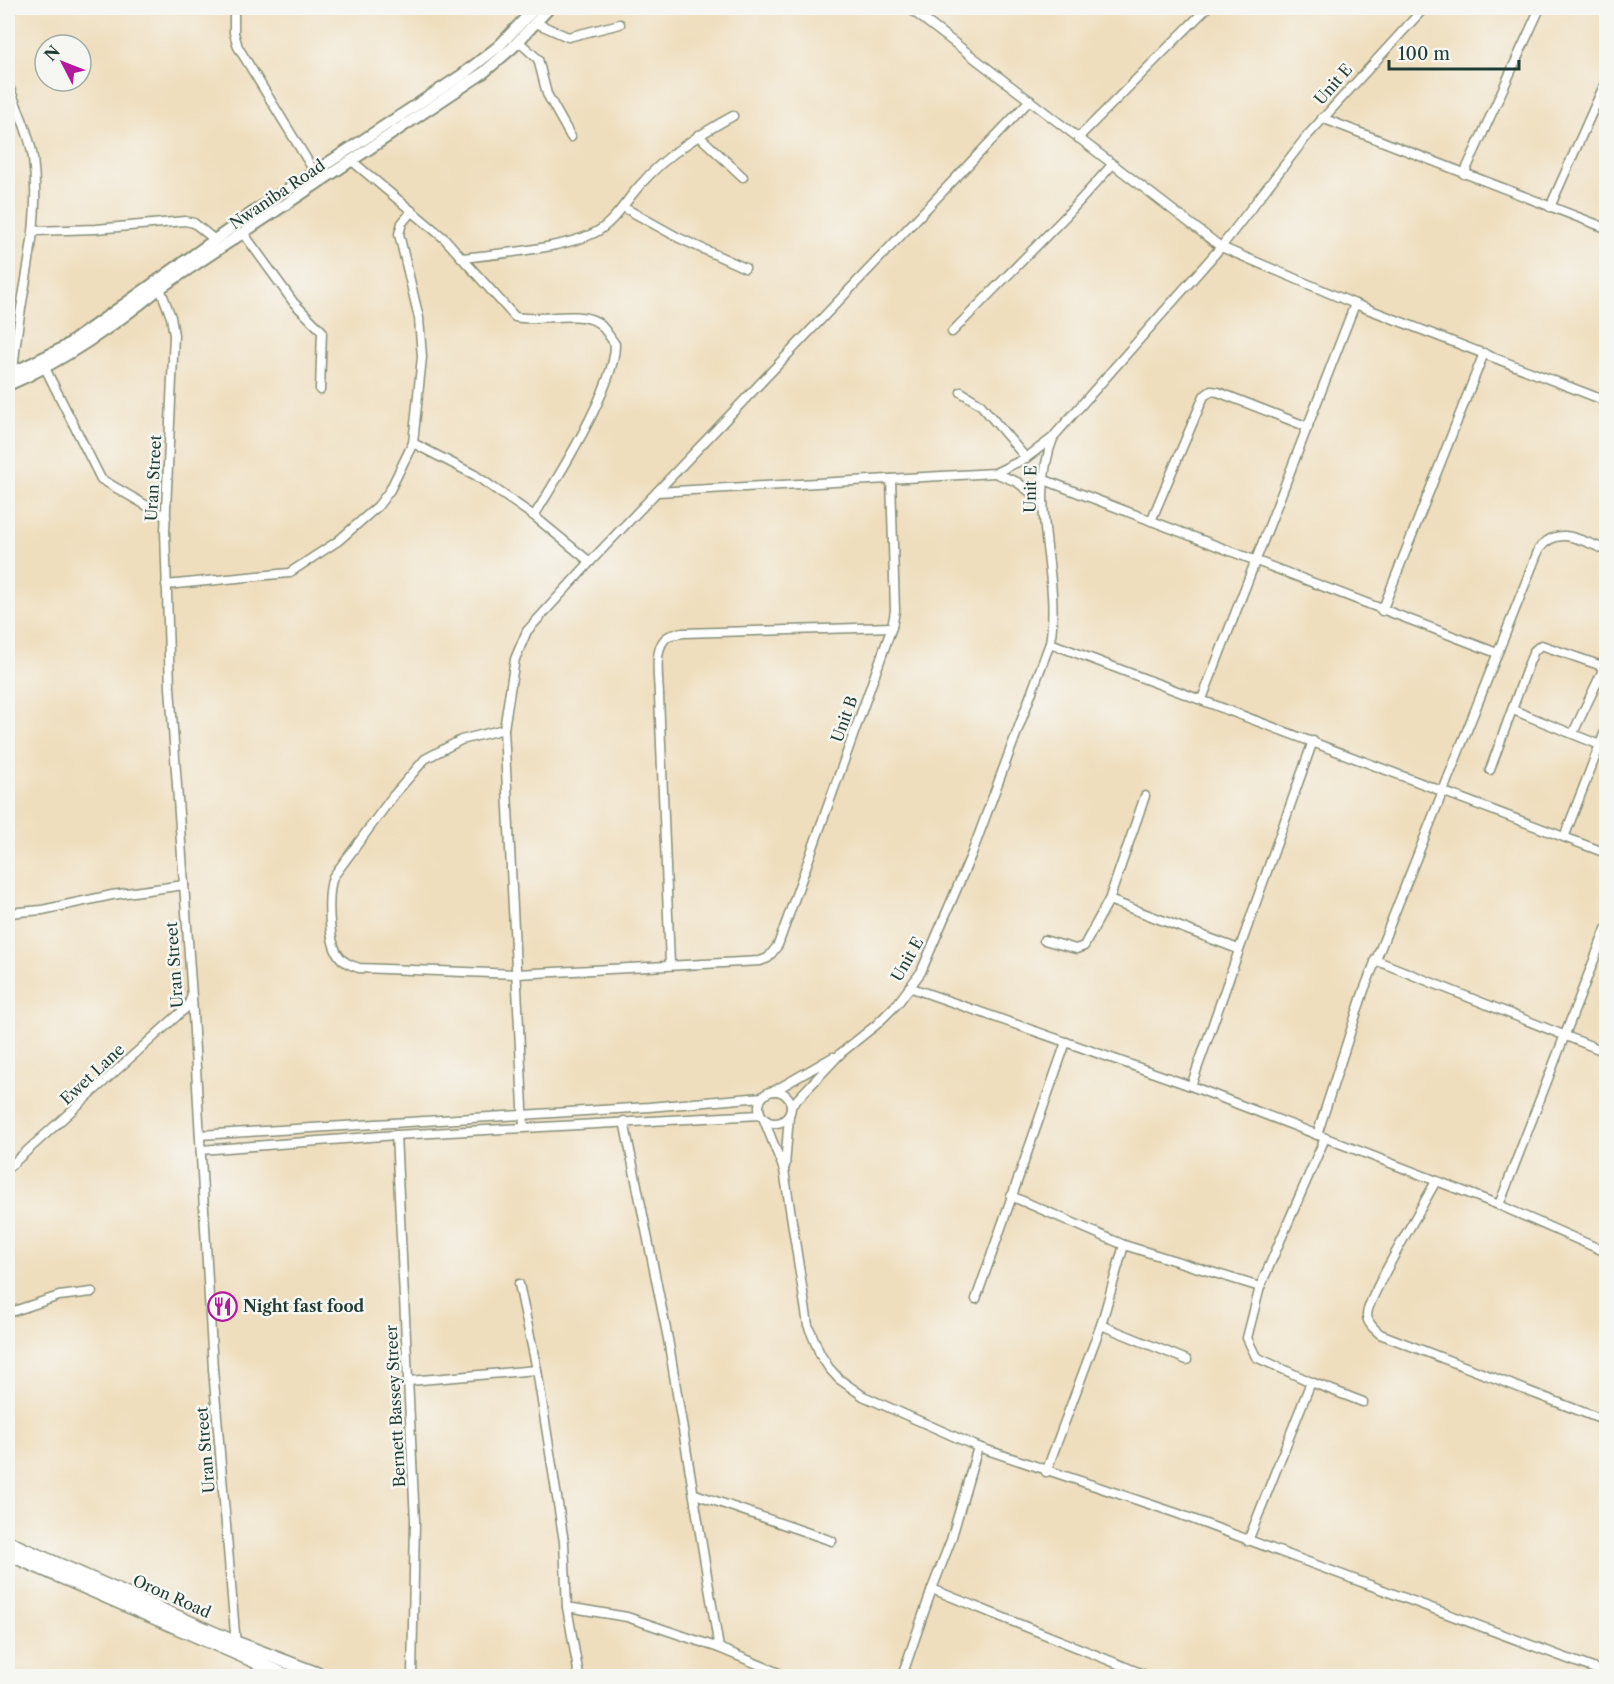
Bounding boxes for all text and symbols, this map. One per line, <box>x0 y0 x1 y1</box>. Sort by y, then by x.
north arrow <box>33 33 93 93</box>
scale bar <box>1389 33 1520 71</box>
text: N <box>40 41 64 65</box>
text: 100 m <box>1398 43 1450 65</box>
street label: Unit E <box>1310 59 1356 109</box>
street label: Nwaniba Road <box>226 155 329 233</box>
street label: Uran Street <box>141 434 165 522</box>
street label: Unit E <box>1020 465 1040 513</box>
street label: Unit B <box>826 693 862 745</box>
street label: Uran Street <box>161 921 187 1009</box>
street label: Unit E <box>886 933 928 985</box>
street label: Ewet Lane <box>56 1039 128 1109</box>
restaurant icon: Night fast food <box>206 1290 238 1322</box>
place label: Night fast food <box>243 1296 365 1316</box>
street label: Bernett Bassey Streer <box>381 1324 409 1488</box>
street label: Uran Street <box>191 1406 219 1494</box>
street label: Oron Road <box>130 1570 214 1622</box>

